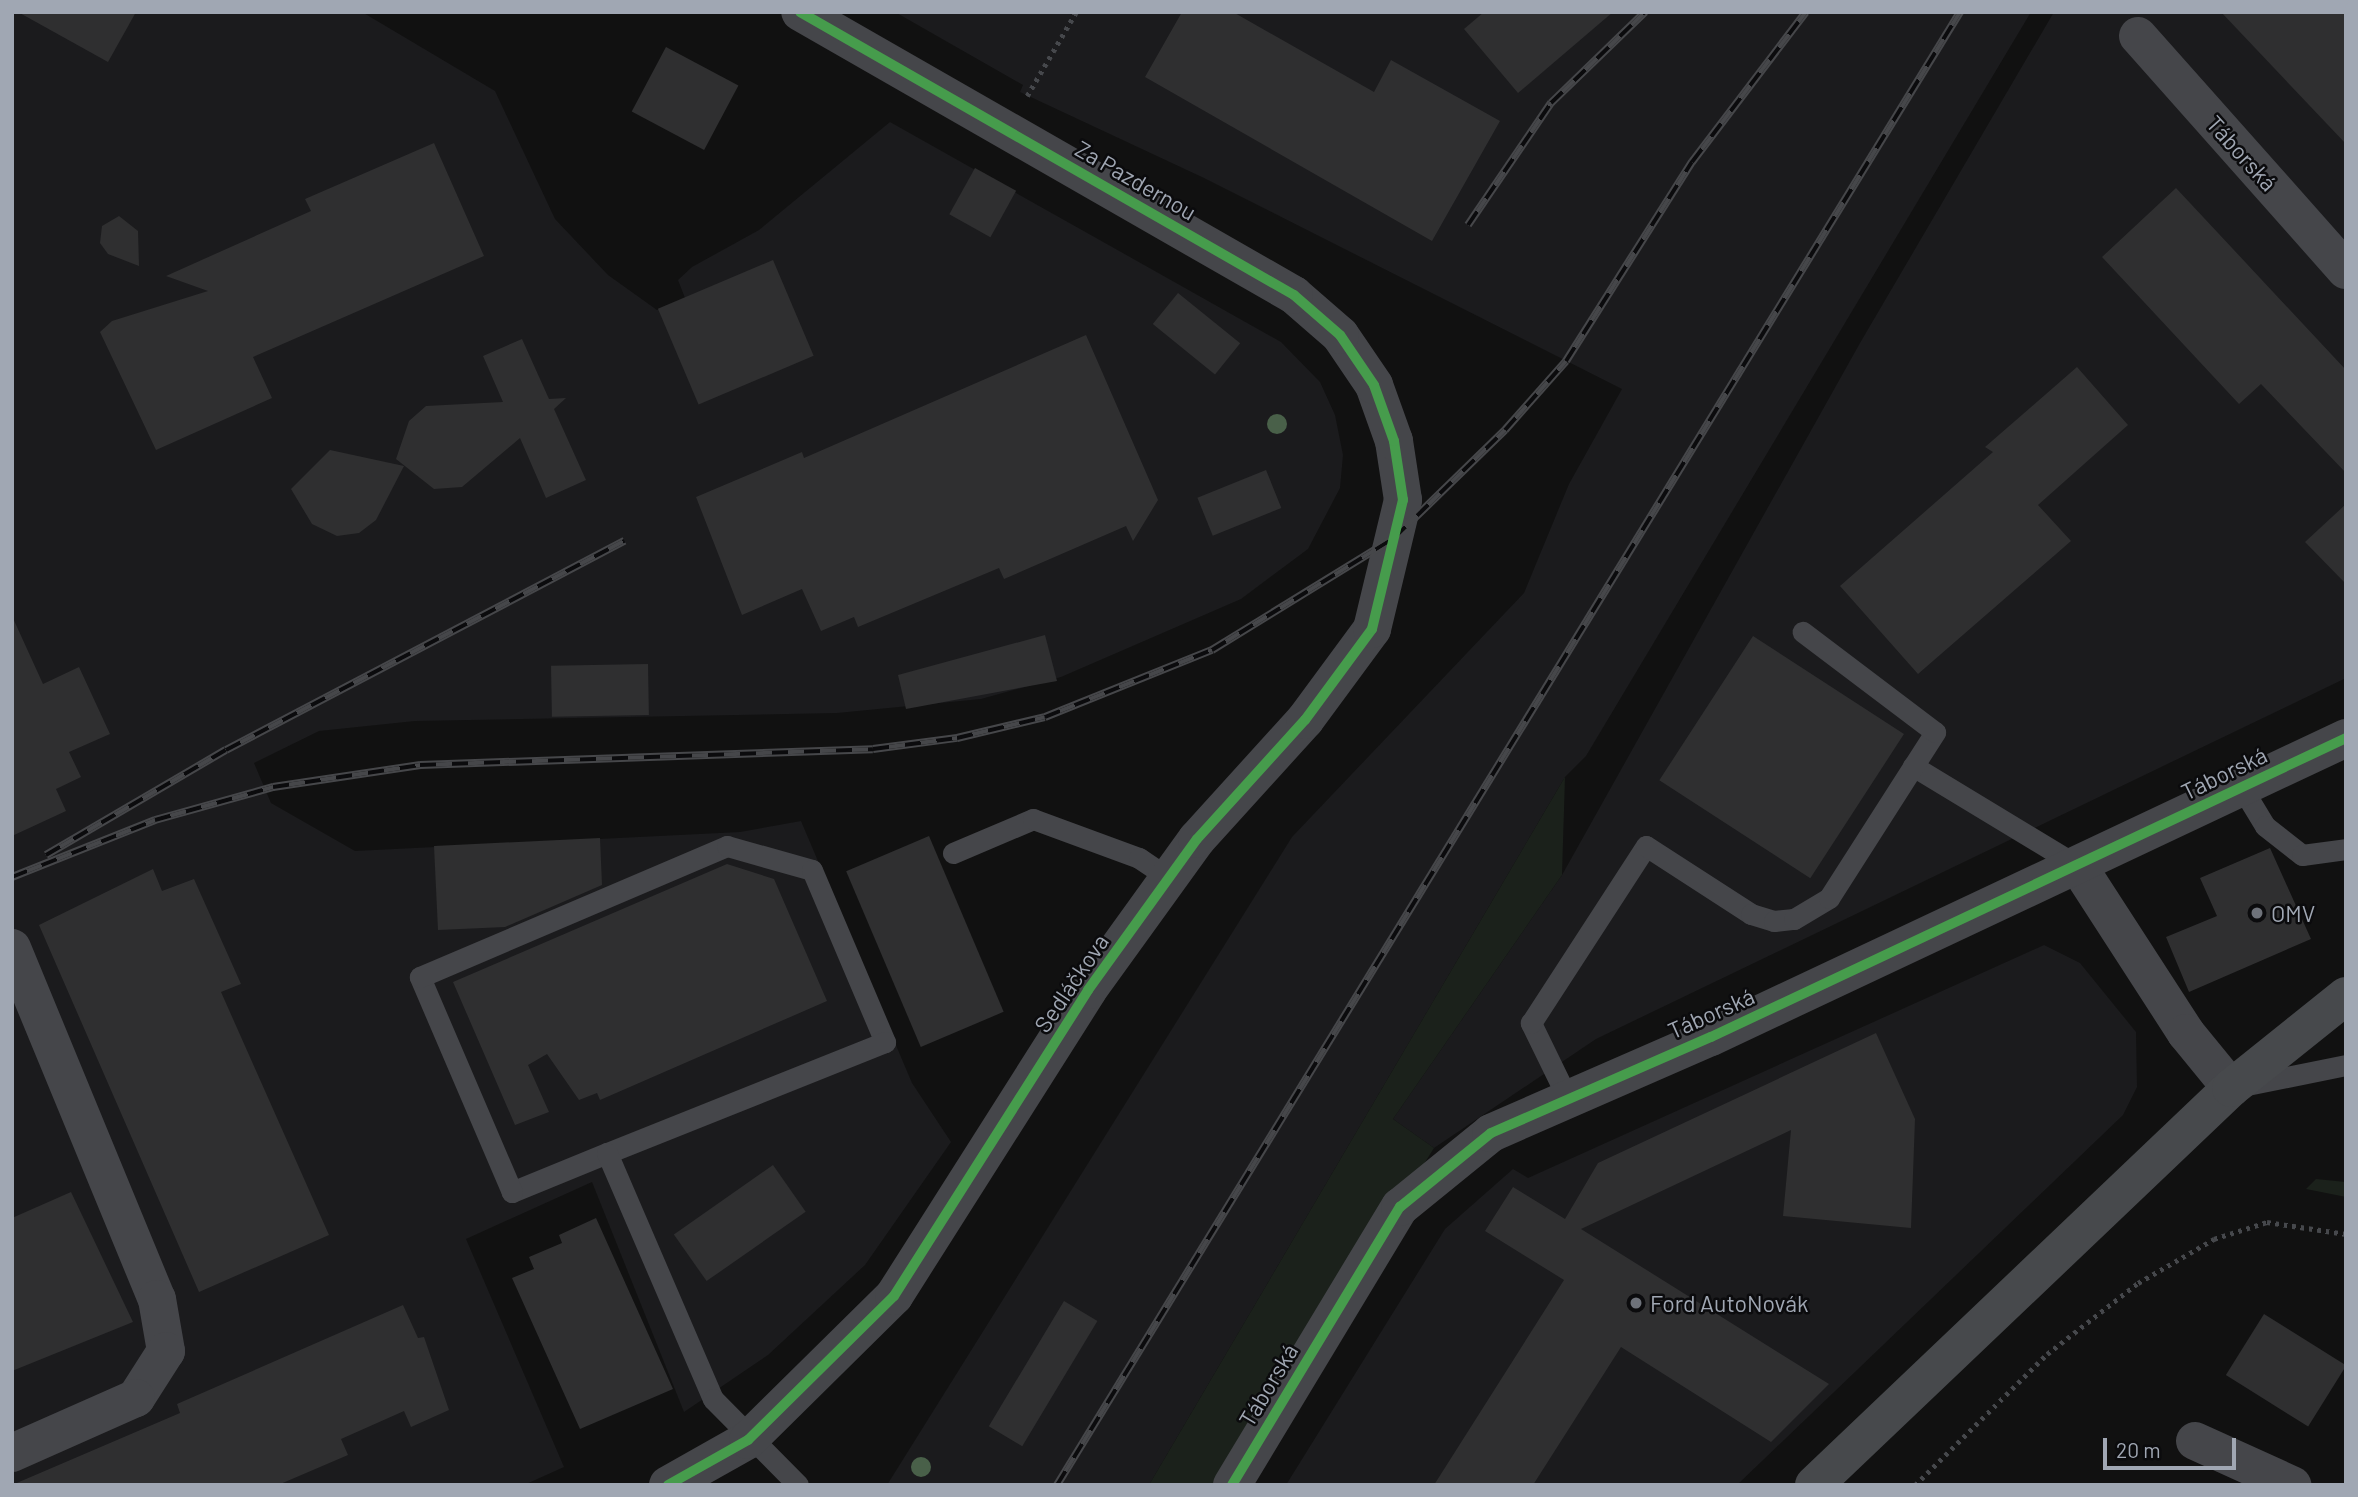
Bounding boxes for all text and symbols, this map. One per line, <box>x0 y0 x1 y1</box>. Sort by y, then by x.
street label: Táborská <box>2201 110 2283 196</box>
street label: Za Pazdernou <box>1071 134 1201 226</box>
street label: Táborská <box>2177 740 2271 806</box>
place label: OMV <box>2271 899 2315 927</box>
marker: OMV <box>2249 905 2265 921</box>
street label: Sedláčkova <box>1028 929 1114 1037</box>
street label: Táborská <box>1663 982 1759 1044</box>
place label: Ford AutoNovák <box>1650 1289 1808 1317</box>
marker: Ford AutoNovák <box>1628 1295 1644 1311</box>
street label: Táborská <box>1233 1339 1303 1431</box>
scale bar <box>2106 1424 2239 1468</box>
text: 20 m <box>2116 1437 2161 1462</box>

